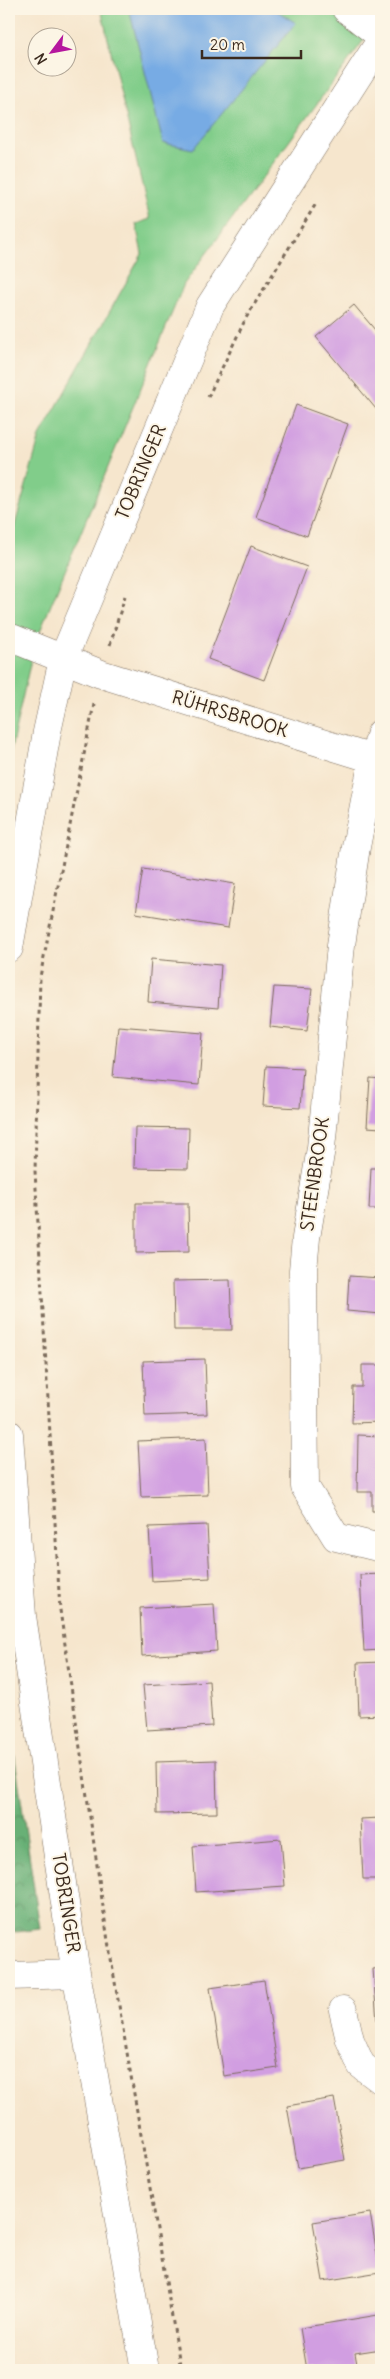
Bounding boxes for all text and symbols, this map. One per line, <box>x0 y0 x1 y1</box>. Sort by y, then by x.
north arrow <box>28 28 78 78</box>
scale bar <box>202 28 301 60</box>
text: 20 m <box>210 35 245 54</box>
text: N <box>31 50 51 68</box>
street label: TOBRINGER <box>110 421 171 523</box>
street label: RÜHRSBROOK <box>169 685 291 742</box>
street label: STEENBROOK <box>295 1115 334 1233</box>
street label: TOBRINGER <box>47 1851 86 1955</box>

